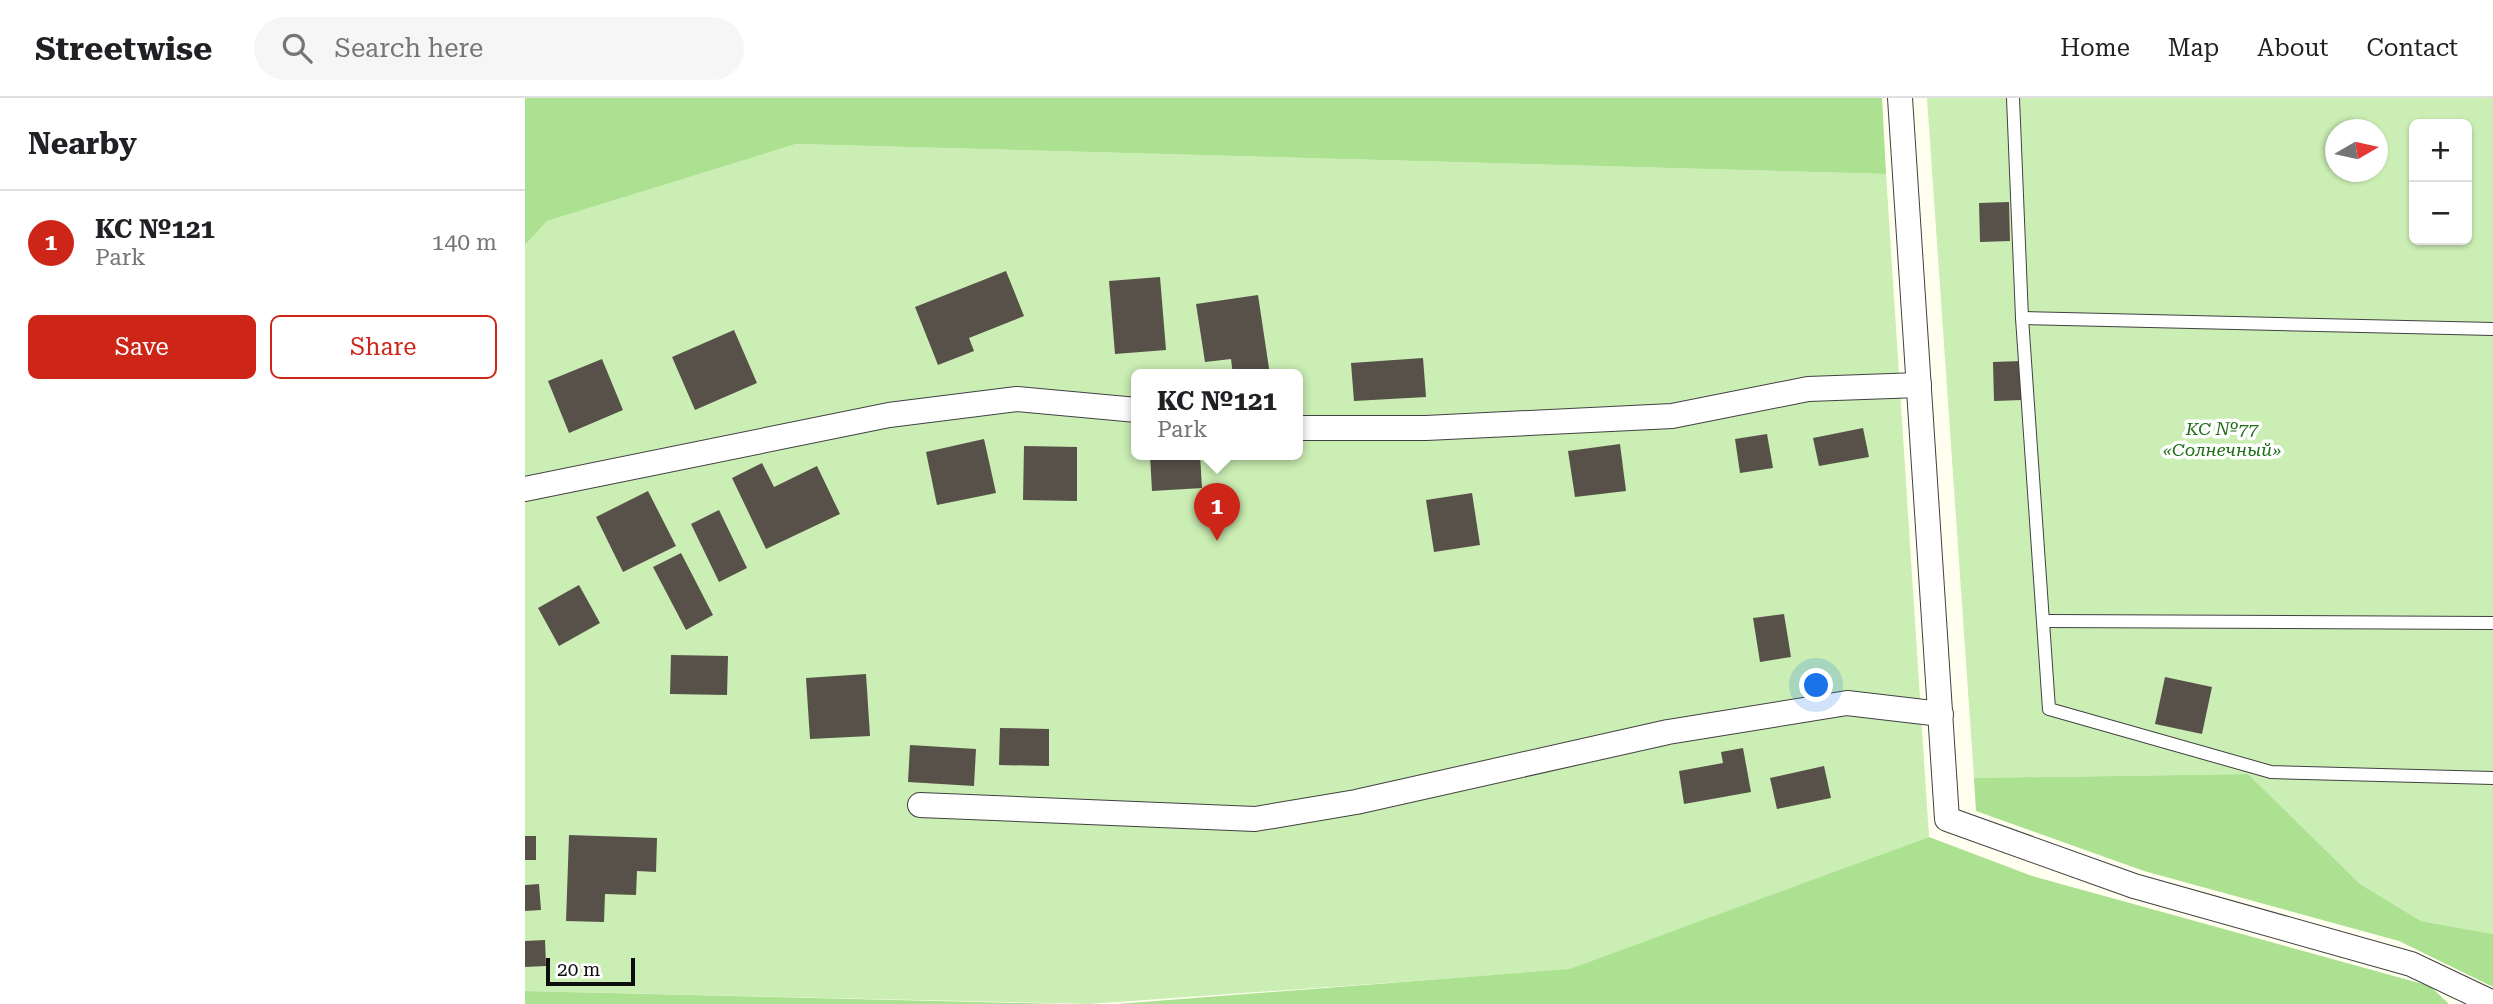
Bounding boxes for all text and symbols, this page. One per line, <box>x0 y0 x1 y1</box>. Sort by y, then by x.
search box <box>254 17 744 80</box>
text: Streetwise <box>35 29 212 68</box>
icon: search <box>278 29 316 67</box>
text: Search here <box>334 33 483 63</box>
text: Home <box>2060 34 2130 62</box>
text: Map <box>2168 34 2219 62</box>
text: About <box>2257 34 2328 62</box>
text: Contact <box>2366 34 2458 62</box>
north arrow <box>2325 119 2388 182</box>
map controls <box>2409 119 2472 245</box>
button: + <box>2409 119 2472 182</box>
text: Nearby <box>28 126 137 161</box>
button: − <box>2409 182 2472 245</box>
text: КС №121 <box>95 214 215 244</box>
text: 1 <box>45 229 57 256</box>
text: 140 m <box>432 229 497 256</box>
text: Park <box>95 244 146 271</box>
button: Save <box>28 315 256 379</box>
button: Share <box>270 315 497 379</box>
popup <box>1131 369 1303 460</box>
text: КС №121 <box>1157 386 1277 416</box>
text: Park <box>1157 416 1208 443</box>
park label: КС №77 «Солнечный» <box>2163 418 2281 460</box>
pin: 1 <box>1194 483 1240 541</box>
your location <box>1799 668 1833 702</box>
scale bar <box>546 955 635 987</box>
text: 20 m <box>557 958 600 981</box>

